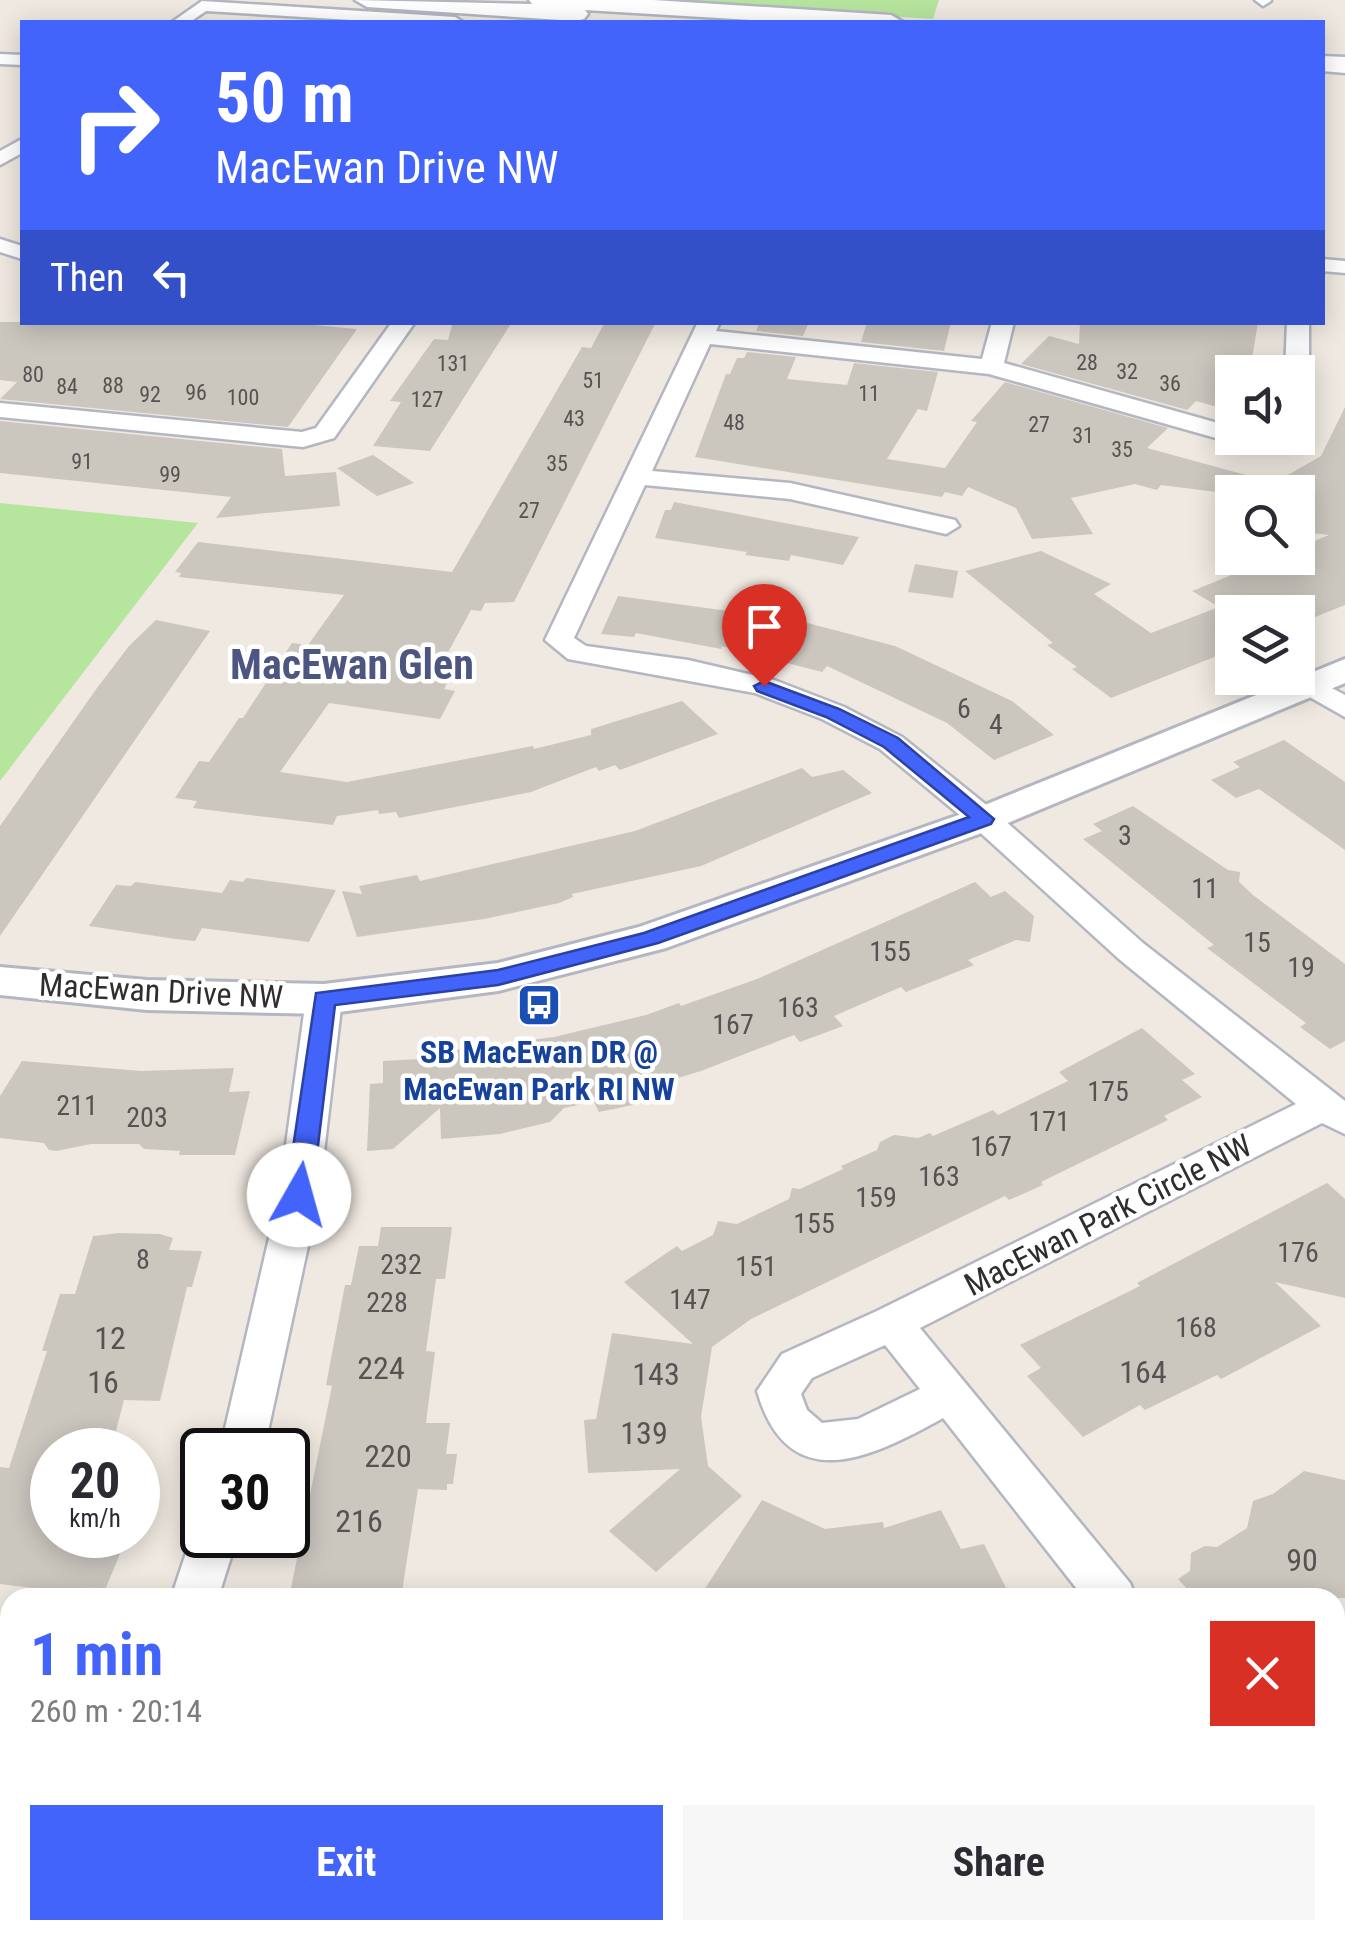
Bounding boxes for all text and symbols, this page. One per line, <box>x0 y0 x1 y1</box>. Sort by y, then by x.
text: 50 m <box>215 57 354 139</box>
icon: right <box>50 60 180 190</box>
text: MacEwan Drive NW <box>215 141 558 194</box>
icon: left <box>144 250 199 305</box>
text: Then <box>50 256 124 300</box>
house number: 28 <box>1076 350 1098 375</box>
house number: 131 <box>437 351 469 376</box>
map controls <box>1215 355 1315 695</box>
button: sound <box>1215 355 1315 455</box>
house number: 32 <box>1116 359 1138 384</box>
house number: 80 <box>22 362 44 387</box>
house number: 51 <box>582 368 604 393</box>
house number: 36 <box>1159 371 1181 396</box>
house number: 88 <box>102 373 124 398</box>
house number: 84 <box>56 374 78 399</box>
house number: 96 <box>185 380 207 405</box>
house number: 11 <box>858 381 880 406</box>
house number: 92 <box>139 382 161 407</box>
house number: 100 <box>227 385 259 410</box>
house number: 127 <box>411 387 443 412</box>
house number: 43 <box>563 406 585 431</box>
house number: 48 <box>723 410 745 435</box>
house number: 27 <box>1028 412 1050 437</box>
house number: 31 <box>1072 423 1094 448</box>
house number: 35 <box>1111 437 1133 462</box>
house number: 91 <box>71 449 93 474</box>
house number: 35 <box>546 451 568 476</box>
house number: 99 <box>159 462 181 487</box>
button: search <box>1215 475 1315 575</box>
house number: 27 <box>518 498 540 523</box>
pin <box>722 584 807 687</box>
button: layers <box>1215 595 1315 695</box>
icon: arrive <box>737 599 792 654</box>
district label: MacEwan Glen <box>230 640 474 689</box>
house number: 6 <box>957 692 971 725</box>
house number: 4 <box>989 708 1003 741</box>
house number: 3 <box>1118 819 1132 852</box>
house number: 11 <box>1191 872 1219 905</box>
house number: 15 <box>1243 926 1271 959</box>
house number: 155 <box>869 935 911 968</box>
house number: 19 <box>1287 951 1315 984</box>
street label: MacEwan Drive NW <box>38 966 284 1016</box>
bus stop icon: SB MacEwan DR @ MacEwan Park RI NW <box>516 982 562 1028</box>
house number: 163 <box>777 991 819 1024</box>
house number: 167 <box>712 1008 754 1041</box>
place label: SB MacEwan DR @ MacEwan Park RI NW <box>403 1033 675 1108</box>
house number: 175 <box>1087 1075 1129 1108</box>
house number: 211 <box>56 1089 98 1122</box>
house number: 203 <box>126 1101 168 1134</box>
house number: 171 <box>1028 1105 1070 1138</box>
street label: MacEwan Park Circle NW <box>958 1126 1258 1304</box>
house number: 167 <box>970 1130 1012 1163</box>
position arrow <box>247 1143 351 1247</box>
house number: 163 <box>918 1160 960 1193</box>
house number: 159 <box>855 1181 897 1214</box>
house number: 155 <box>793 1207 835 1240</box>
house number: 176 <box>1277 1236 1319 1269</box>
house number: 8 <box>136 1243 150 1276</box>
house number: 232 <box>380 1248 422 1281</box>
house number: 151 <box>735 1250 777 1283</box>
house number: 147 <box>669 1283 711 1316</box>
house number: 228 <box>366 1286 408 1319</box>
house number: 168 <box>1175 1311 1217 1344</box>
house number: 12 <box>94 1319 126 1357</box>
house number: 224 <box>357 1349 405 1387</box>
house number: 164 <box>1119 1353 1167 1391</box>
house number: 143 <box>632 1355 680 1393</box>
house number: 16 <box>87 1363 119 1401</box>
house number: 139 <box>620 1414 668 1452</box>
speed limit sign: 30 <box>180 1428 310 1558</box>
house number: 220 <box>364 1437 412 1475</box>
text: 20 <box>70 1452 120 1510</box>
house number: 216 <box>335 1502 383 1540</box>
text: km/h <box>69 1504 121 1533</box>
house number: 90 <box>1286 1541 1318 1579</box>
text: 1 min <box>30 1619 163 1690</box>
button: close <box>1210 1621 1315 1726</box>
text: 260 m · 20:14 <box>30 1692 202 1730</box>
button: Exit <box>30 1805 663 1920</box>
button: Share <box>683 1805 1315 1920</box>

